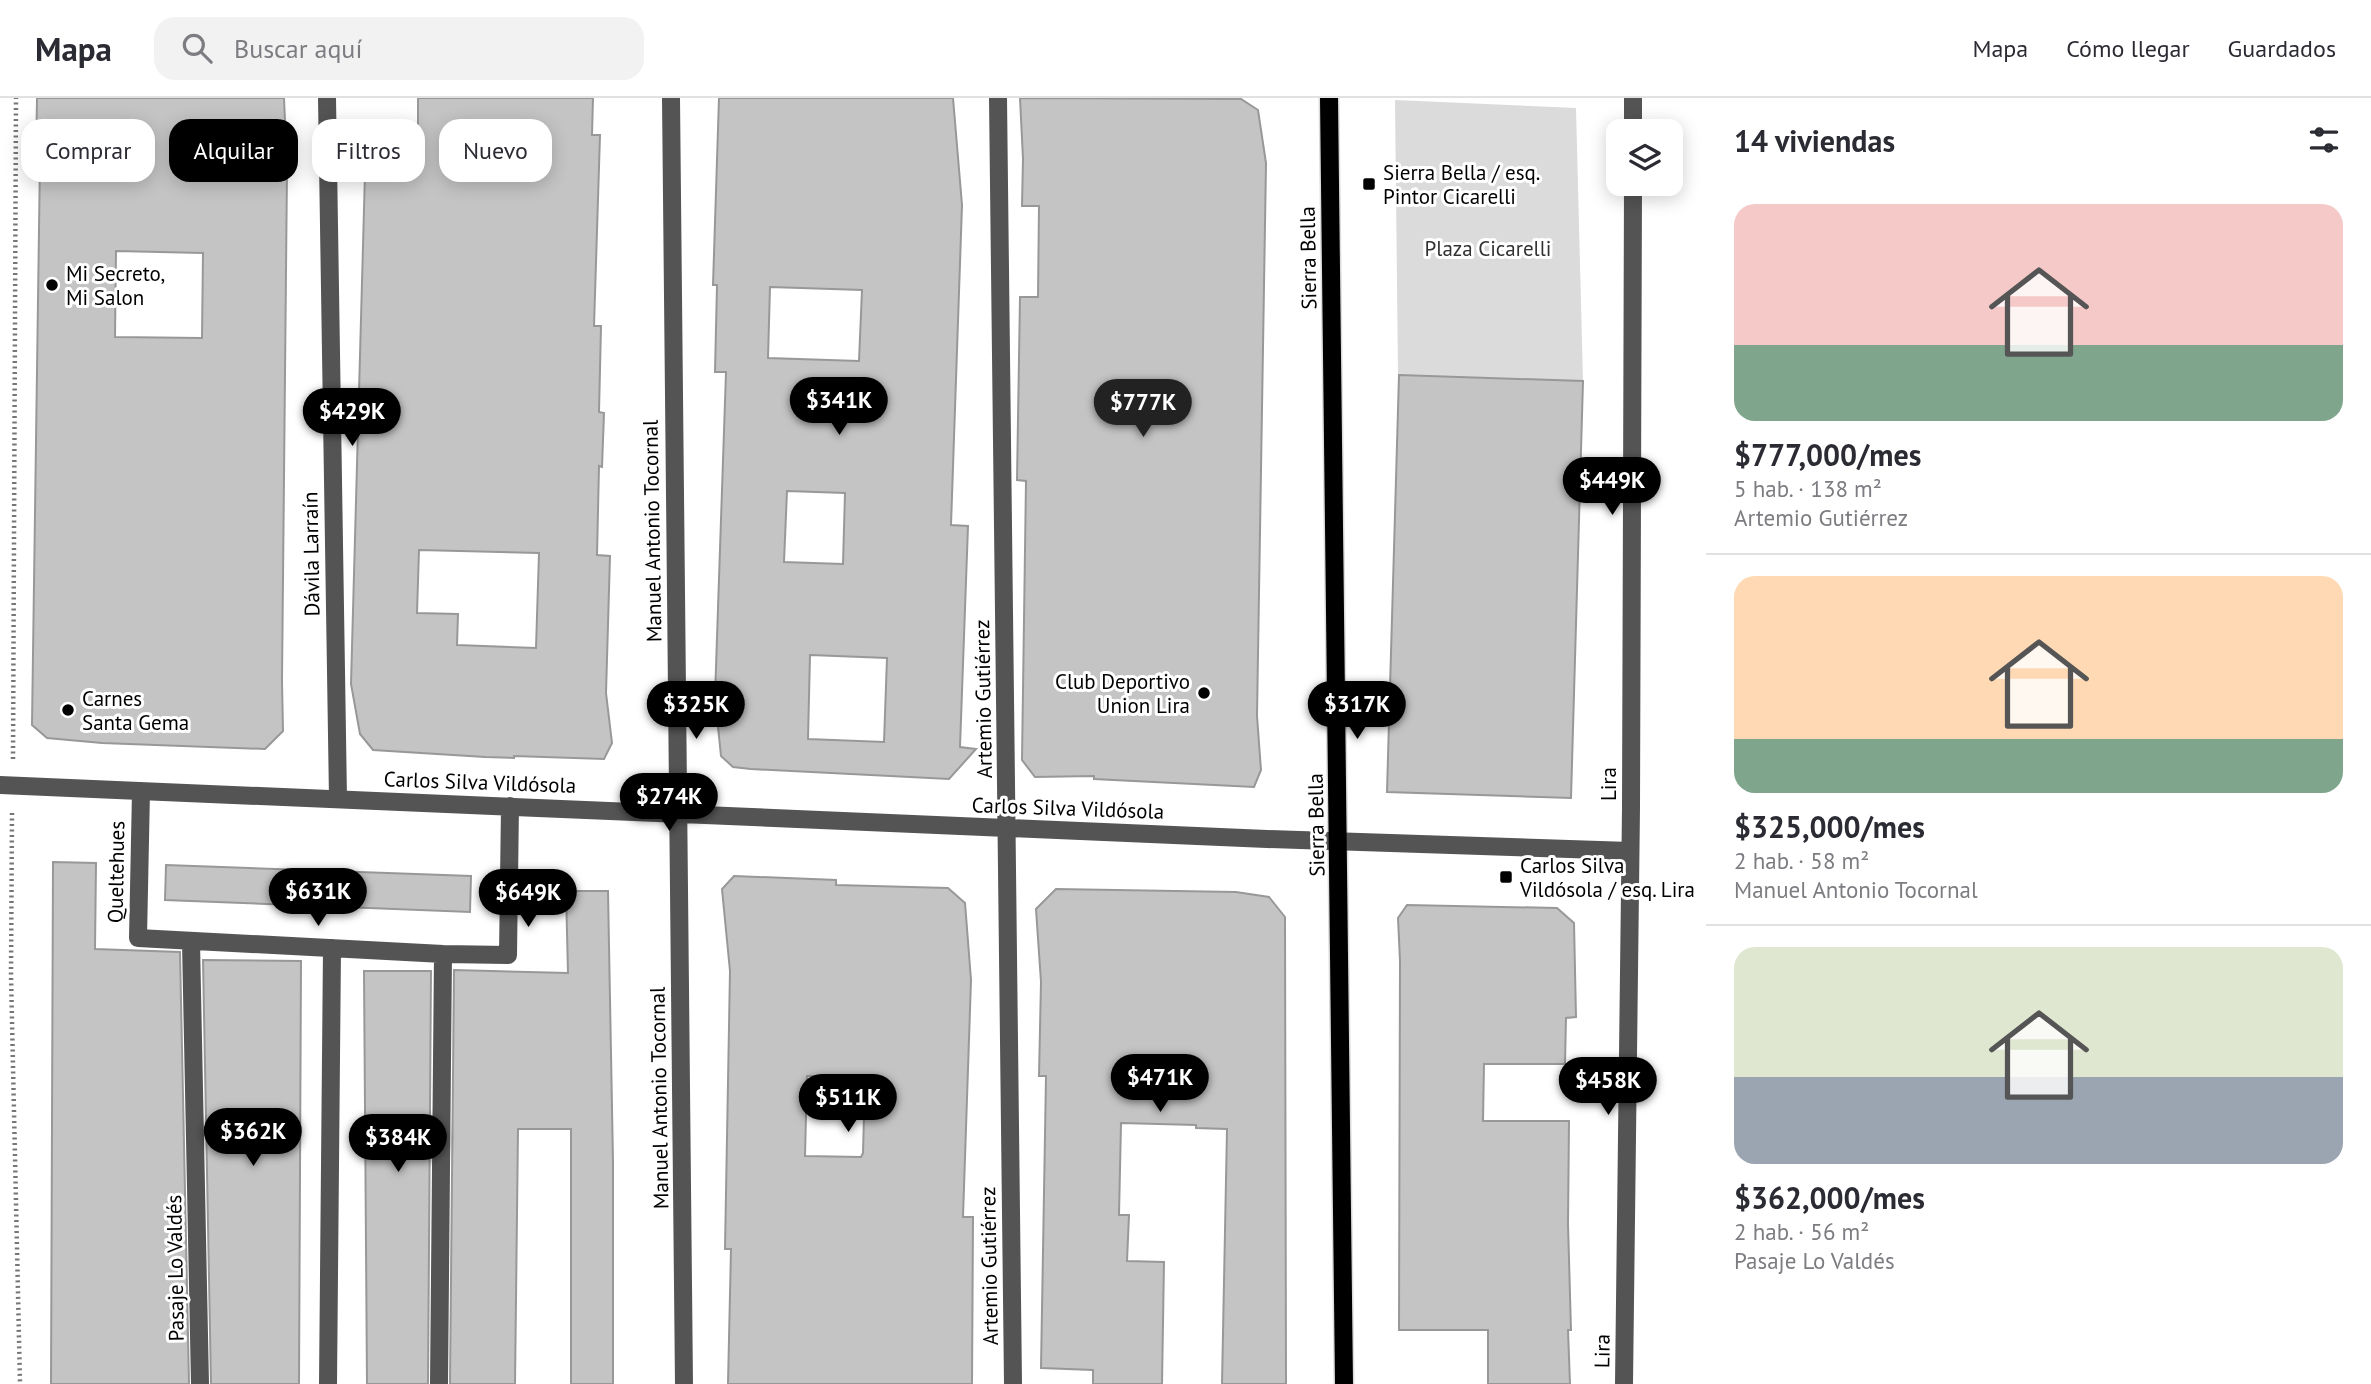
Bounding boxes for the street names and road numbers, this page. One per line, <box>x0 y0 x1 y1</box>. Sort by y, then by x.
street label: Sierra Bella <box>1294 206 1322 310</box>
street label: Manuel Antonio Tocornal <box>637 420 667 642</box>
street label: Dávila Larraín <box>296 491 326 617</box>
street label: Artemio Gutiérrez <box>968 619 998 779</box>
street label: Carlos Silva Vildósola <box>383 765 577 799</box>
street label: Lira <box>1595 767 1622 801</box>
street label: Sierra Bella <box>1302 773 1330 877</box>
street label: Carlos Silva Vildósola <box>971 791 1165 825</box>
street label: Queltehues <box>102 821 130 923</box>
street label: Manuel Antonio Tocornal <box>644 987 674 1209</box>
street label: Artemio Gutiérrez <box>974 1186 1004 1346</box>
street label: Pasaje Lo Valdés <box>160 1194 190 1342</box>
street label: Lira <box>1588 1334 1616 1368</box>

